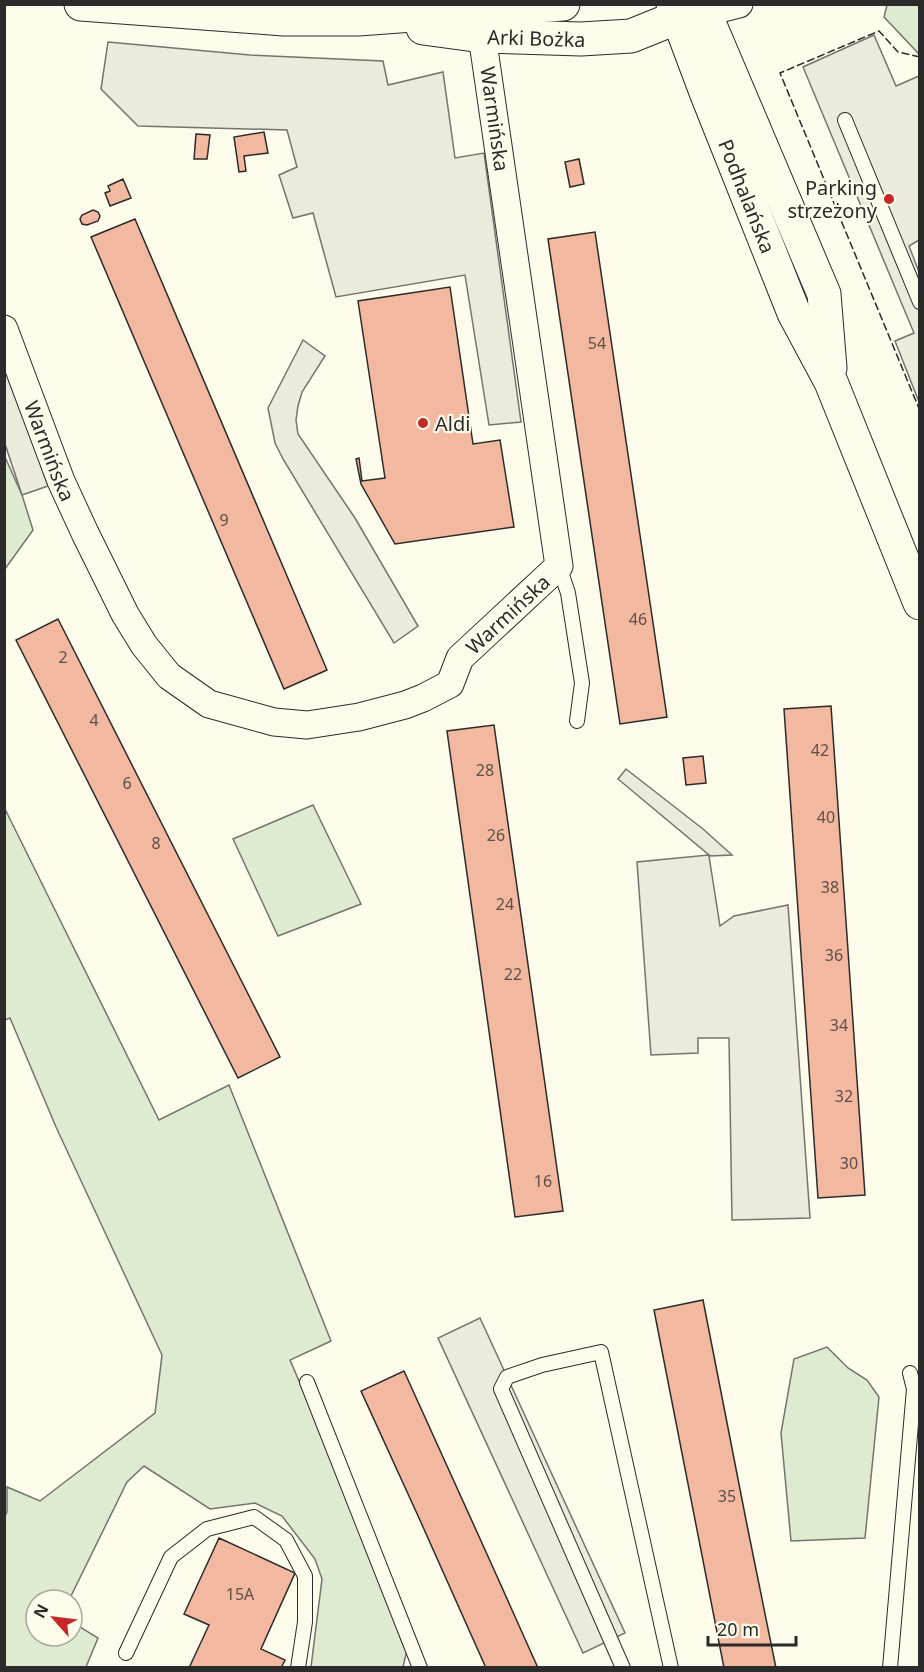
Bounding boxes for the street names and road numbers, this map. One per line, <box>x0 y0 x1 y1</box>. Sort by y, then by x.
street label: Arki Bożka <box>487 23 586 53</box>
street label: Warmińska <box>474 65 516 173</box>
street label: Podhalańska <box>713 135 782 257</box>
street label: Warmińska <box>18 397 82 505</box>
street label: Warmińska <box>460 568 555 660</box>

